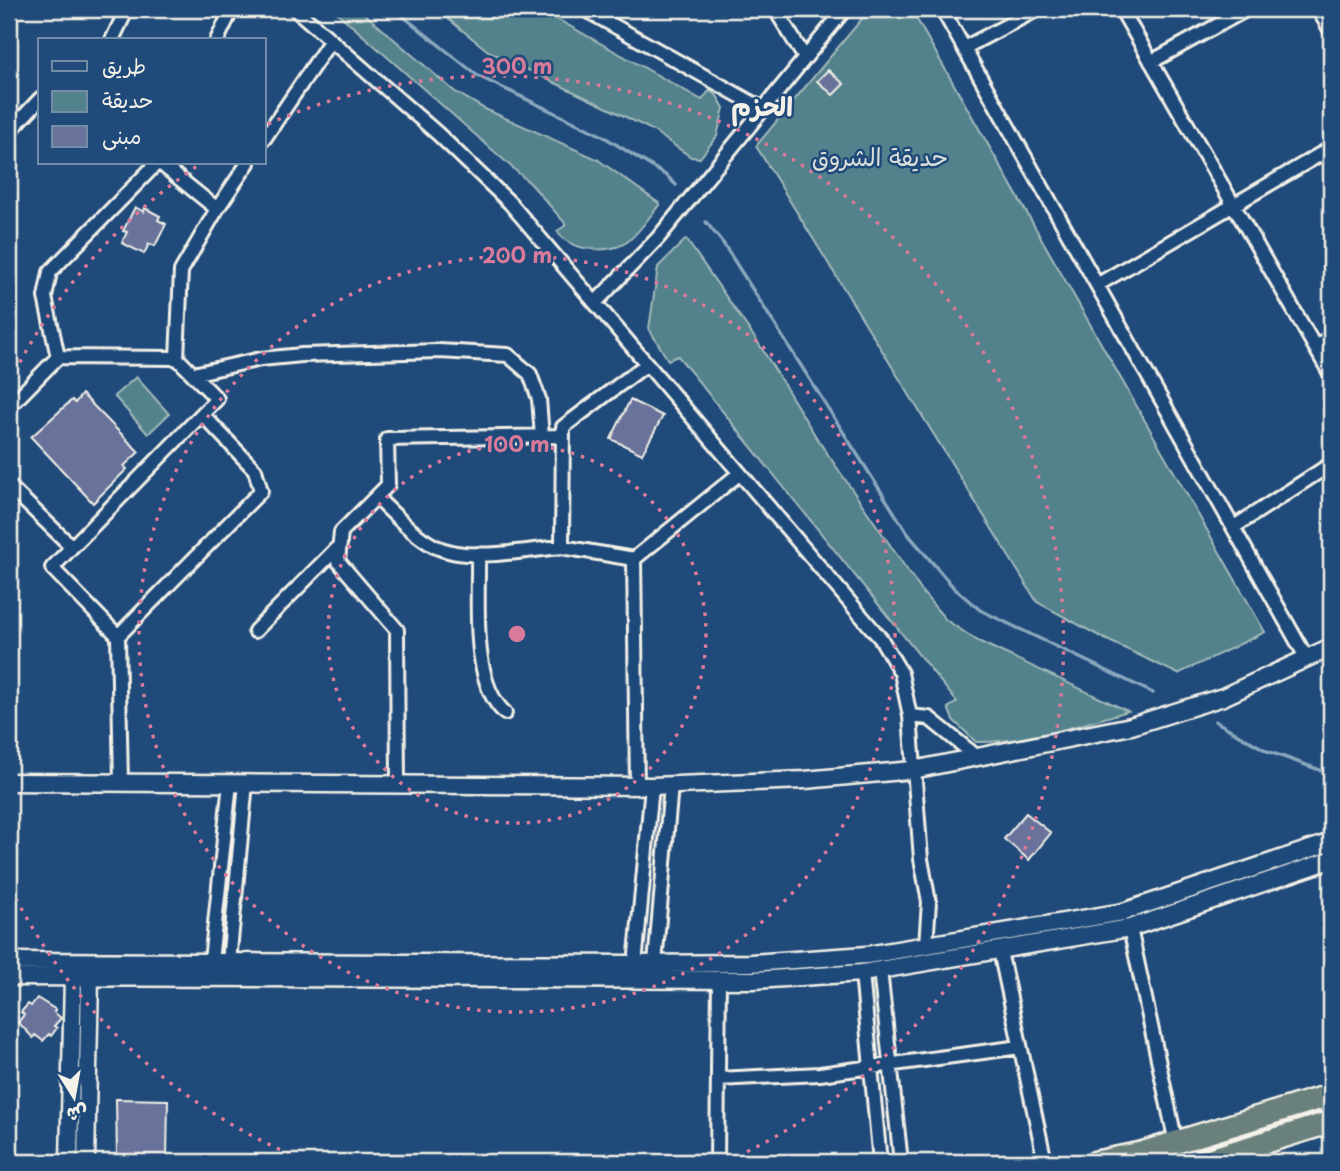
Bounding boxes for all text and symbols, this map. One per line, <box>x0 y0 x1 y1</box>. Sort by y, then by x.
legend <box>38 38 266 164</box>
text: طريق <box>102 49 146 81</box>
text: 300 m <box>482 49 552 81</box>
text: حديقة <box>102 83 153 115</box>
district label: الحزم <box>731 86 793 127</box>
text: مبنى <box>102 119 141 151</box>
park label: حديقة الشروق <box>812 138 948 174</box>
text: 200 m <box>482 238 552 270</box>
text: 100 m <box>484 427 550 459</box>
centre of rings <box>505 622 529 646</box>
north arrow <box>38 1062 108 1132</box>
text: ش <box>64 1099 90 1130</box>

